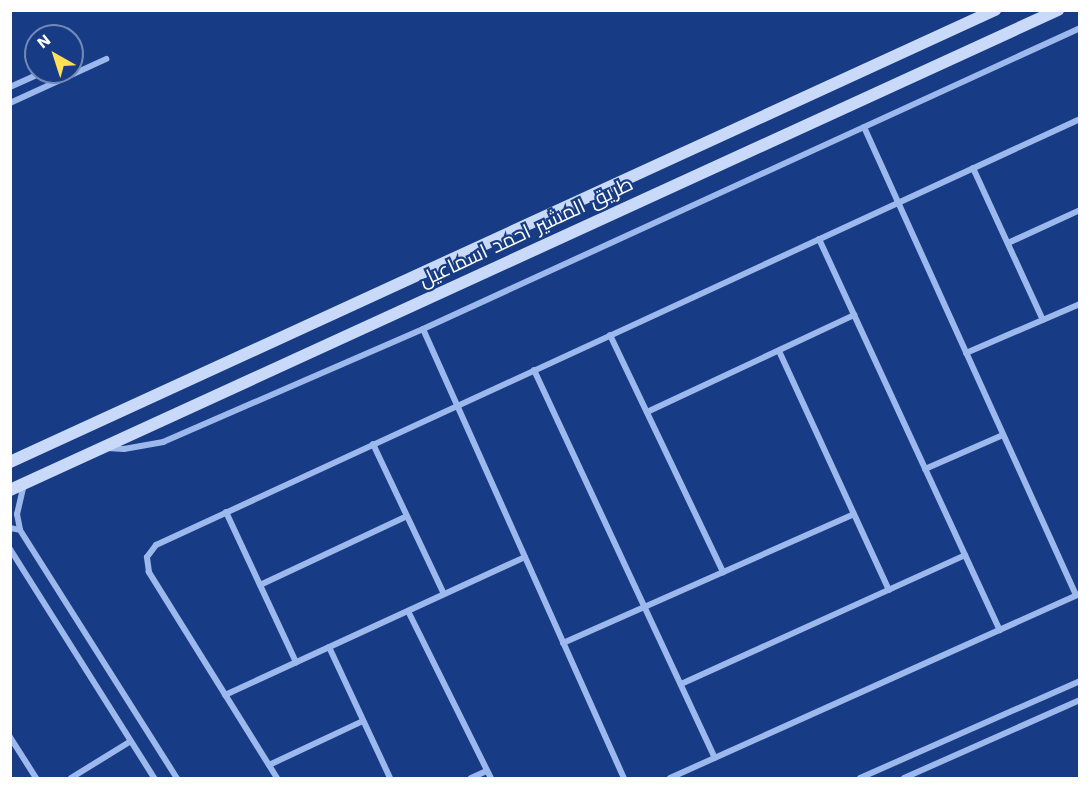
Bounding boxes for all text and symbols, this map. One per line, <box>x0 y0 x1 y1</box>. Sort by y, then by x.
north arrow <box>24 24 84 84</box>
text: N <box>33 30 54 52</box>
street label: طريق المشير احمد اسماعيل <box>415 172 637 292</box>

